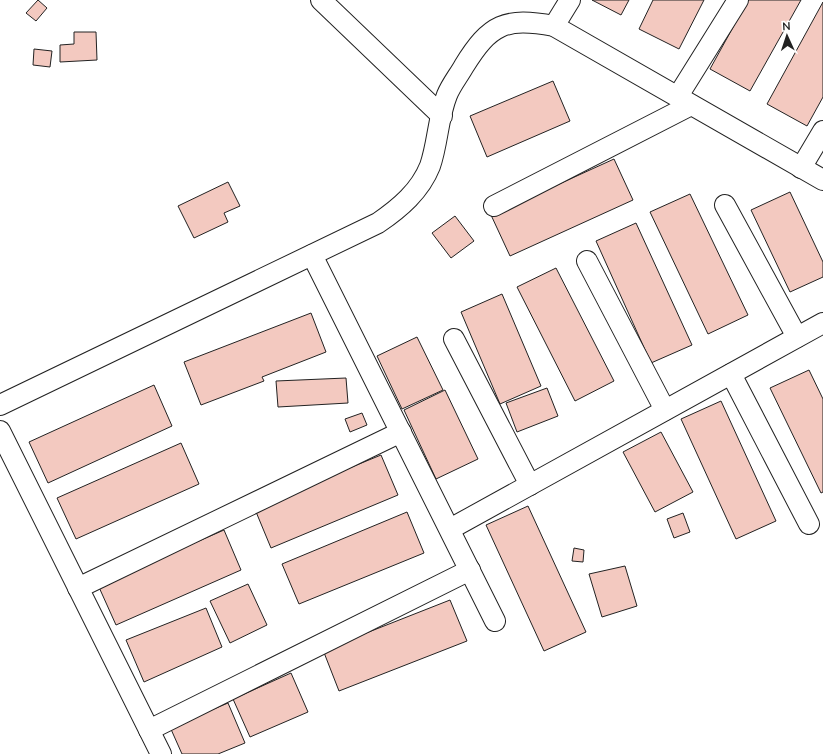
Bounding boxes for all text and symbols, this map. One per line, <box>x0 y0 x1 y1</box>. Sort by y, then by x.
north arrow <box>767 16 807 56</box>
text: N <box>782 19 791 34</box>

